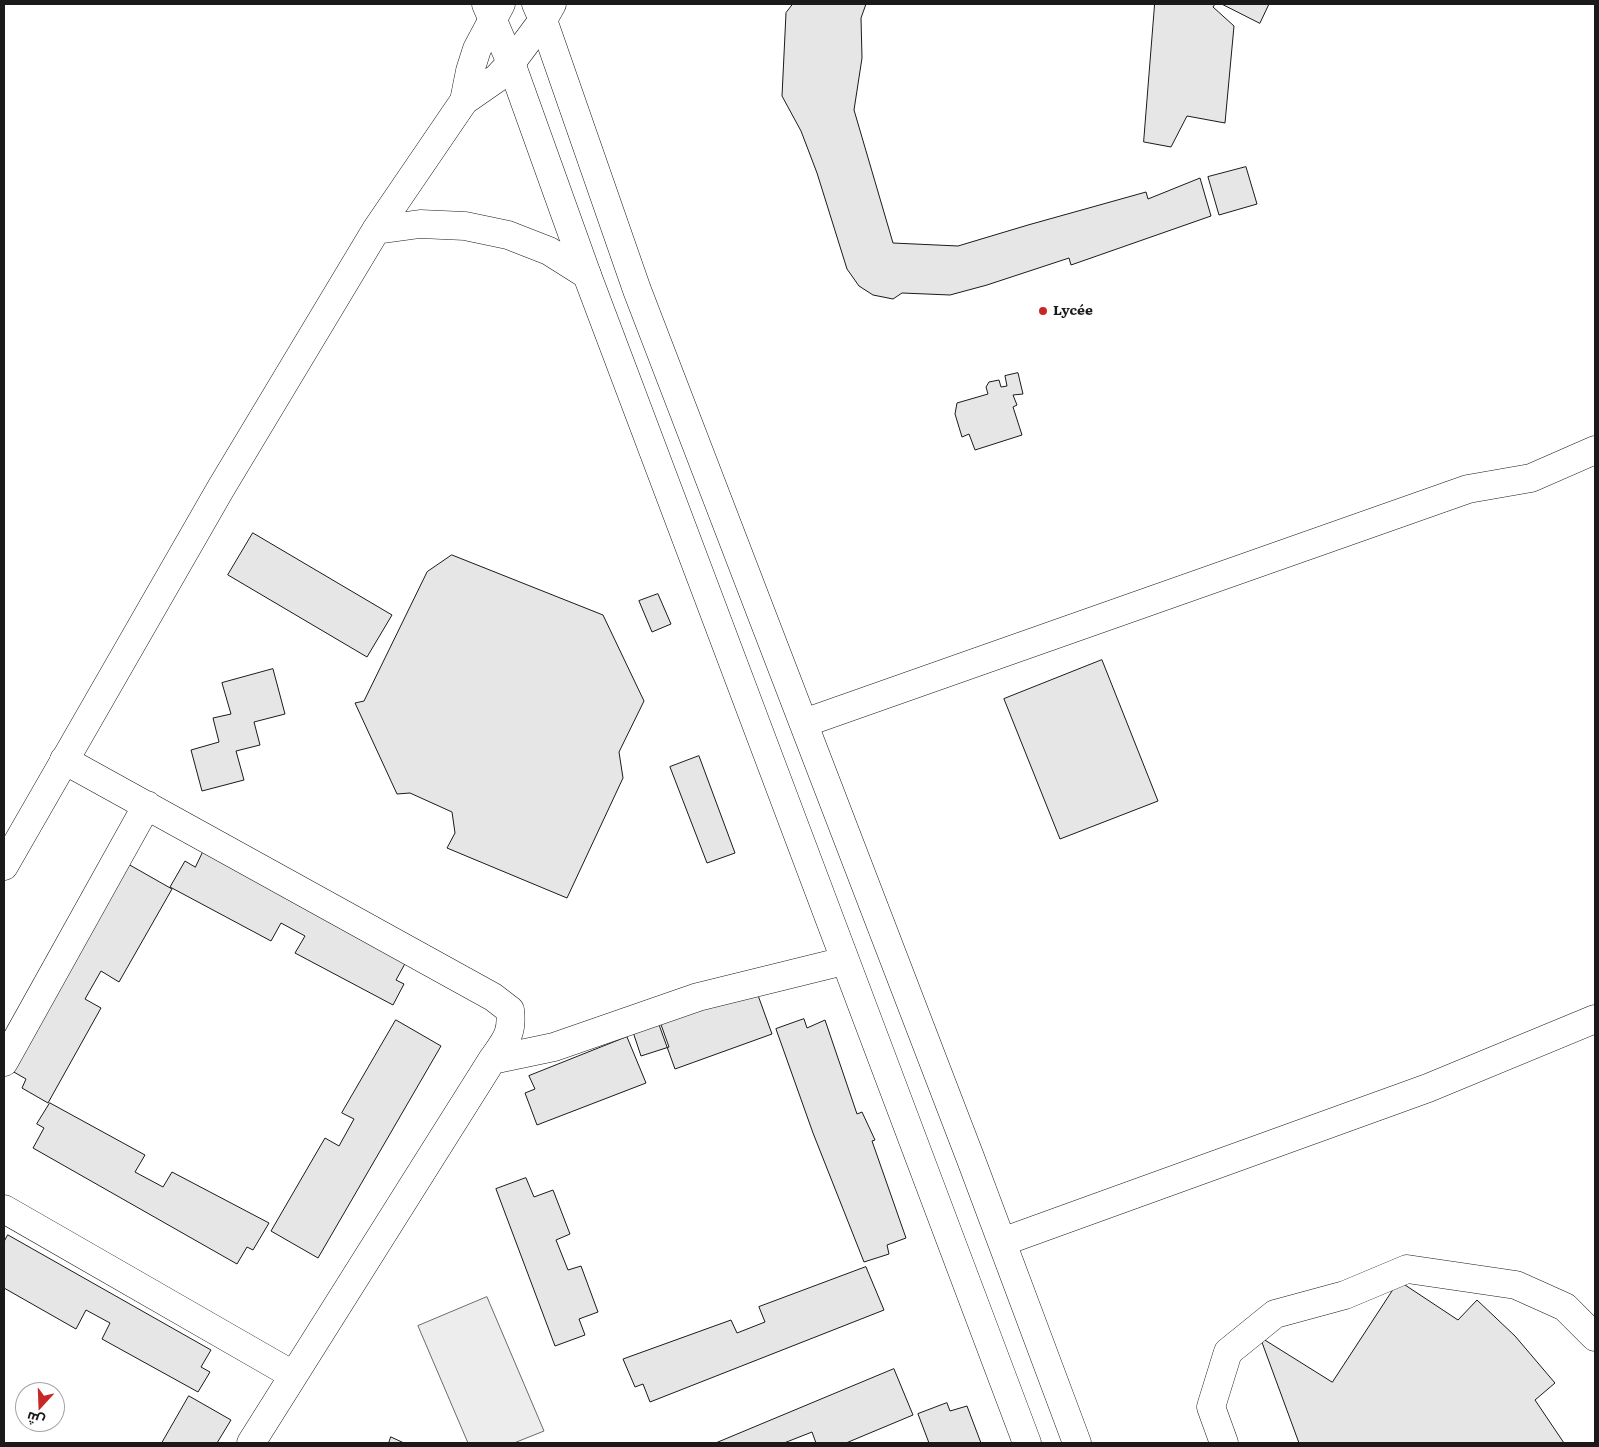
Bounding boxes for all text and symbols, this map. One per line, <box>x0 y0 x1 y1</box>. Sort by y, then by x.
place label: Lycée <box>1053 303 1093 319</box>
marker: Lycée <box>1037 305 1049 317</box>
north arrow <box>15 1382 65 1432</box>
text: ش <box>23 1408 47 1433</box>

